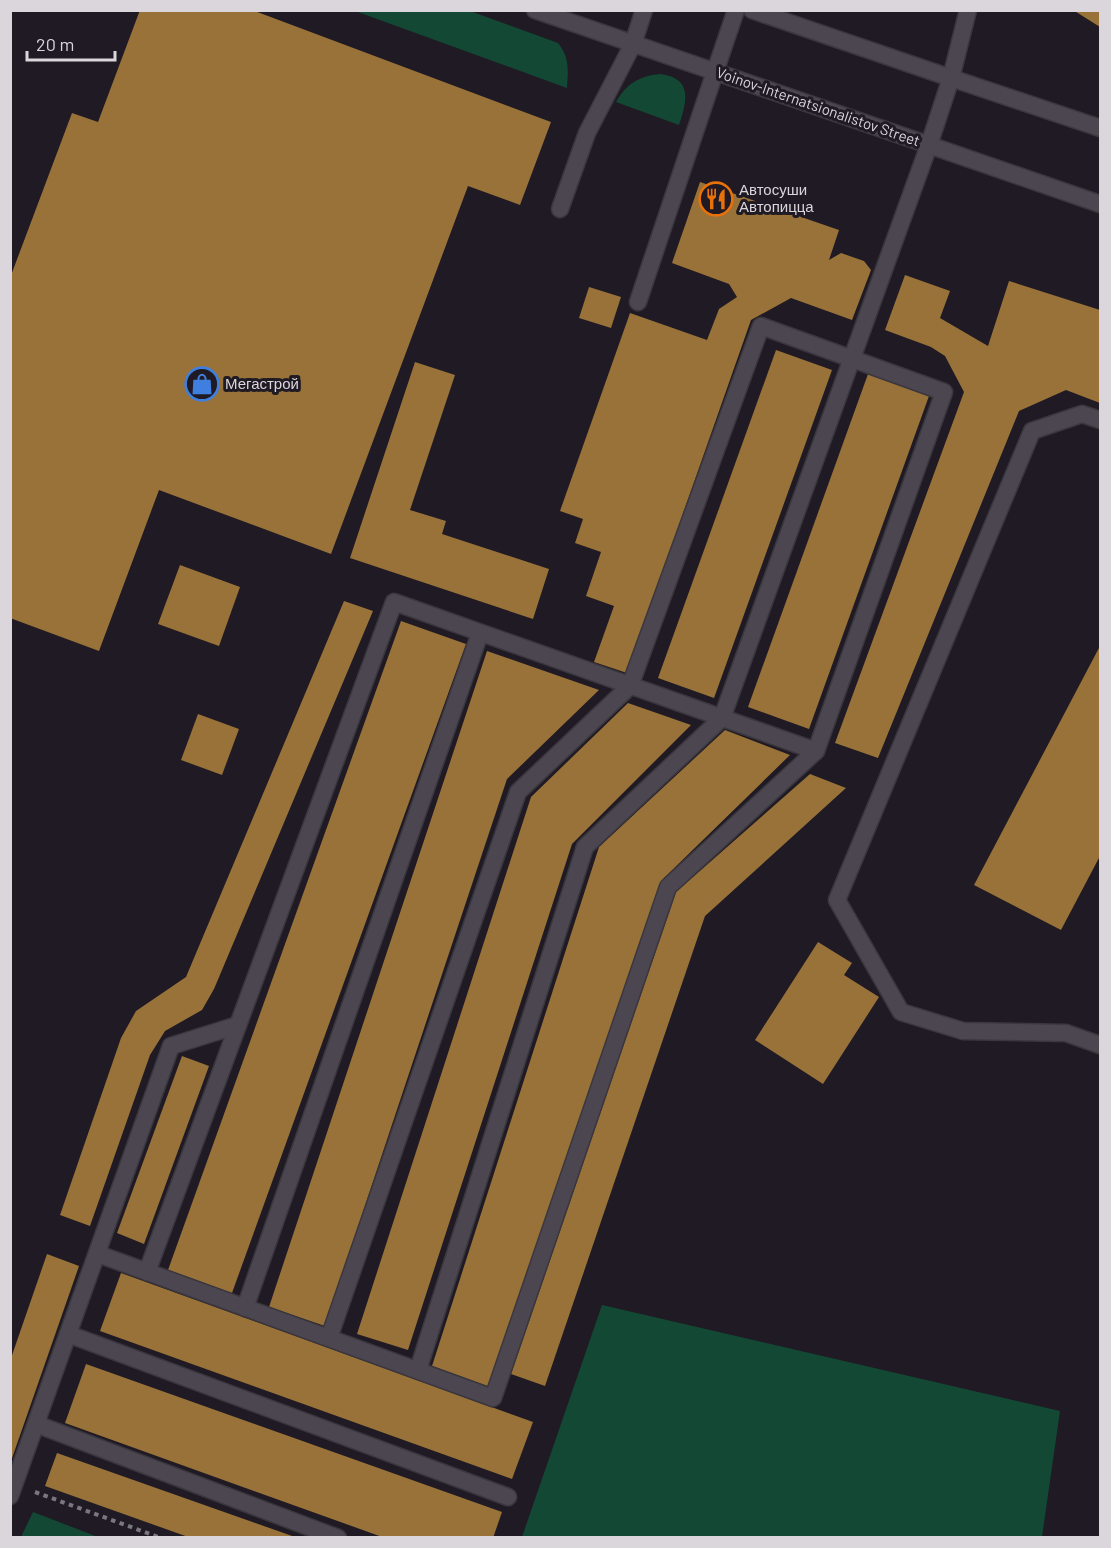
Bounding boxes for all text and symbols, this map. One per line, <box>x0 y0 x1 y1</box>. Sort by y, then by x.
scale bar <box>27 24 116 62</box>
text: 20 m <box>36 33 74 55</box>
street label: Voinov-Internatsionalistov Street <box>714 63 923 149</box>
place label: Автосуши Автопицца <box>739 180 814 215</box>
restaurant icon: Автосуши Автопицца <box>698 181 734 217</box>
shop icon: Мегастрой <box>184 366 220 402</box>
place label: Мегастрой <box>225 374 299 392</box>

